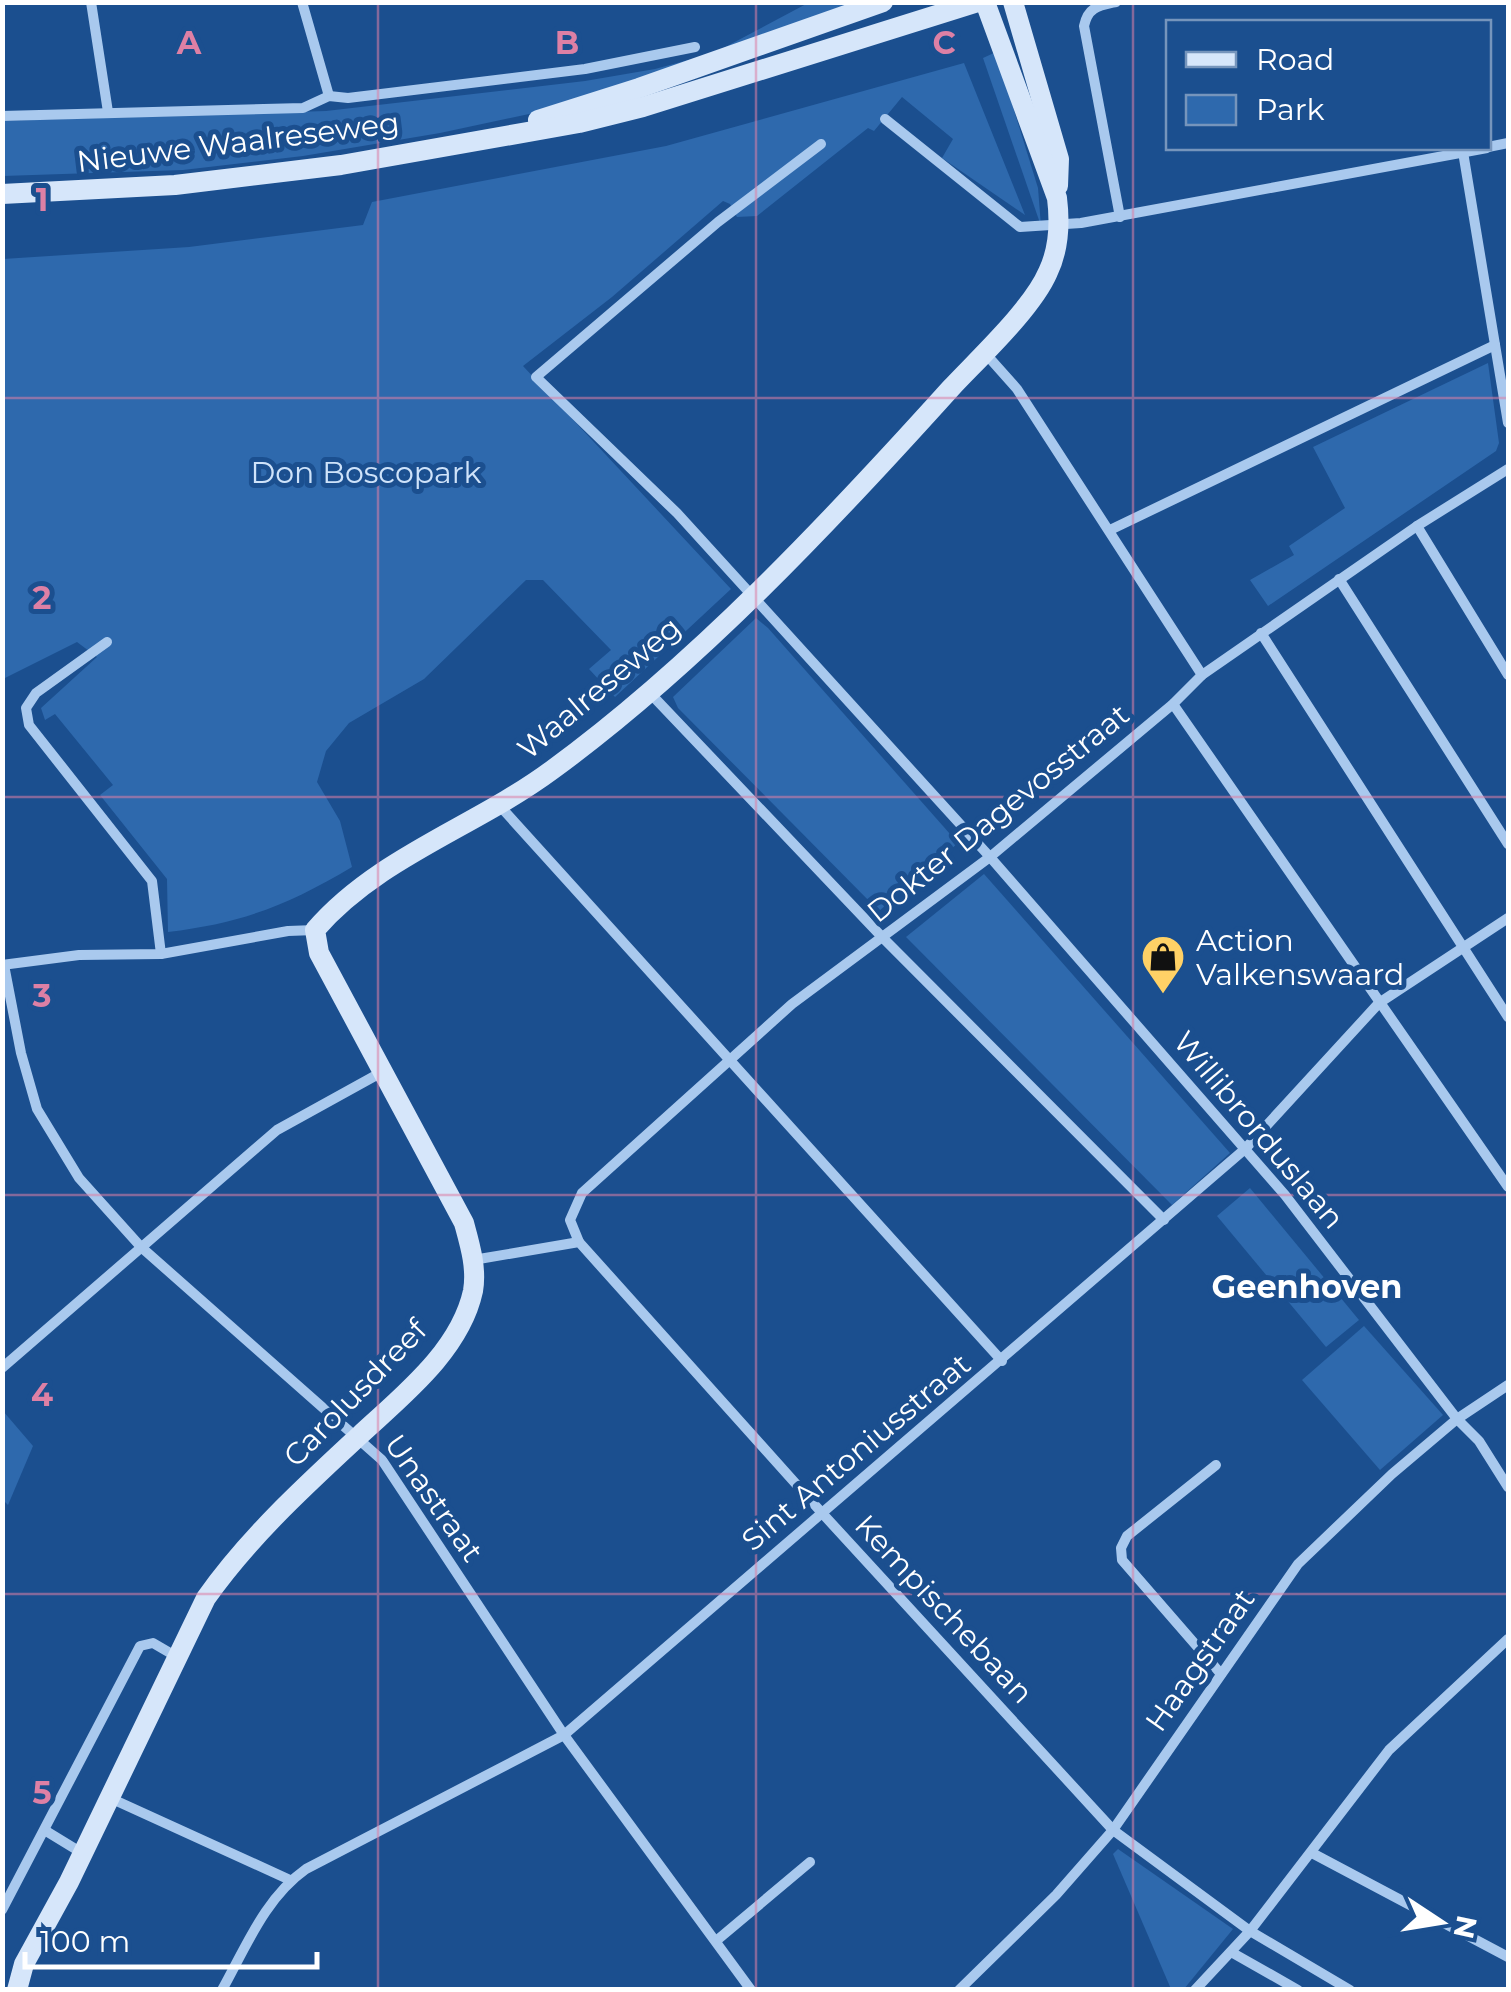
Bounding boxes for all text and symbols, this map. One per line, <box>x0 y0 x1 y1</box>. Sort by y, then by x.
legend <box>1166 20 1491 150</box>
text: A <box>176 23 202 62</box>
text: B <box>555 23 579 62</box>
text: C <box>932 23 956 62</box>
text: Road <box>1256 41 1334 78</box>
text: Park <box>1256 91 1325 128</box>
street label: Nieuwe Waalreseweg <box>75 104 401 180</box>
text: 1 <box>36 180 48 219</box>
park label: Don Boscopark <box>251 454 482 491</box>
text: 2 <box>33 578 51 617</box>
street label: Waalreseweg <box>510 609 688 767</box>
street label: Dokter Dagevosstraat <box>859 696 1137 930</box>
place label: Action Valkenswaard <box>1196 922 1404 993</box>
shop icon: Action Valkenswaard <box>1140 934 1186 995</box>
text: 3 <box>32 976 51 1015</box>
street label: Willibrorduslaan <box>1166 1024 1352 1236</box>
district label: Geenhoven <box>1212 1267 1402 1306</box>
street label: Carolusdreef <box>276 1310 436 1474</box>
street label: Sint Antoniusstraat <box>734 1345 978 1559</box>
text: 4 <box>31 1375 53 1414</box>
street label: Unastraat <box>377 1427 491 1569</box>
street label: Kempischebaan <box>847 1507 1041 1711</box>
street label: Haagstraat <box>1137 1582 1263 1738</box>
text: 5 <box>32 1773 52 1812</box>
north arrow <box>1391 1872 1491 1972</box>
scale bar <box>25 1907 318 1969</box>
text: N <box>1446 1913 1484 1942</box>
text: 100 m <box>40 1923 130 1960</box>

